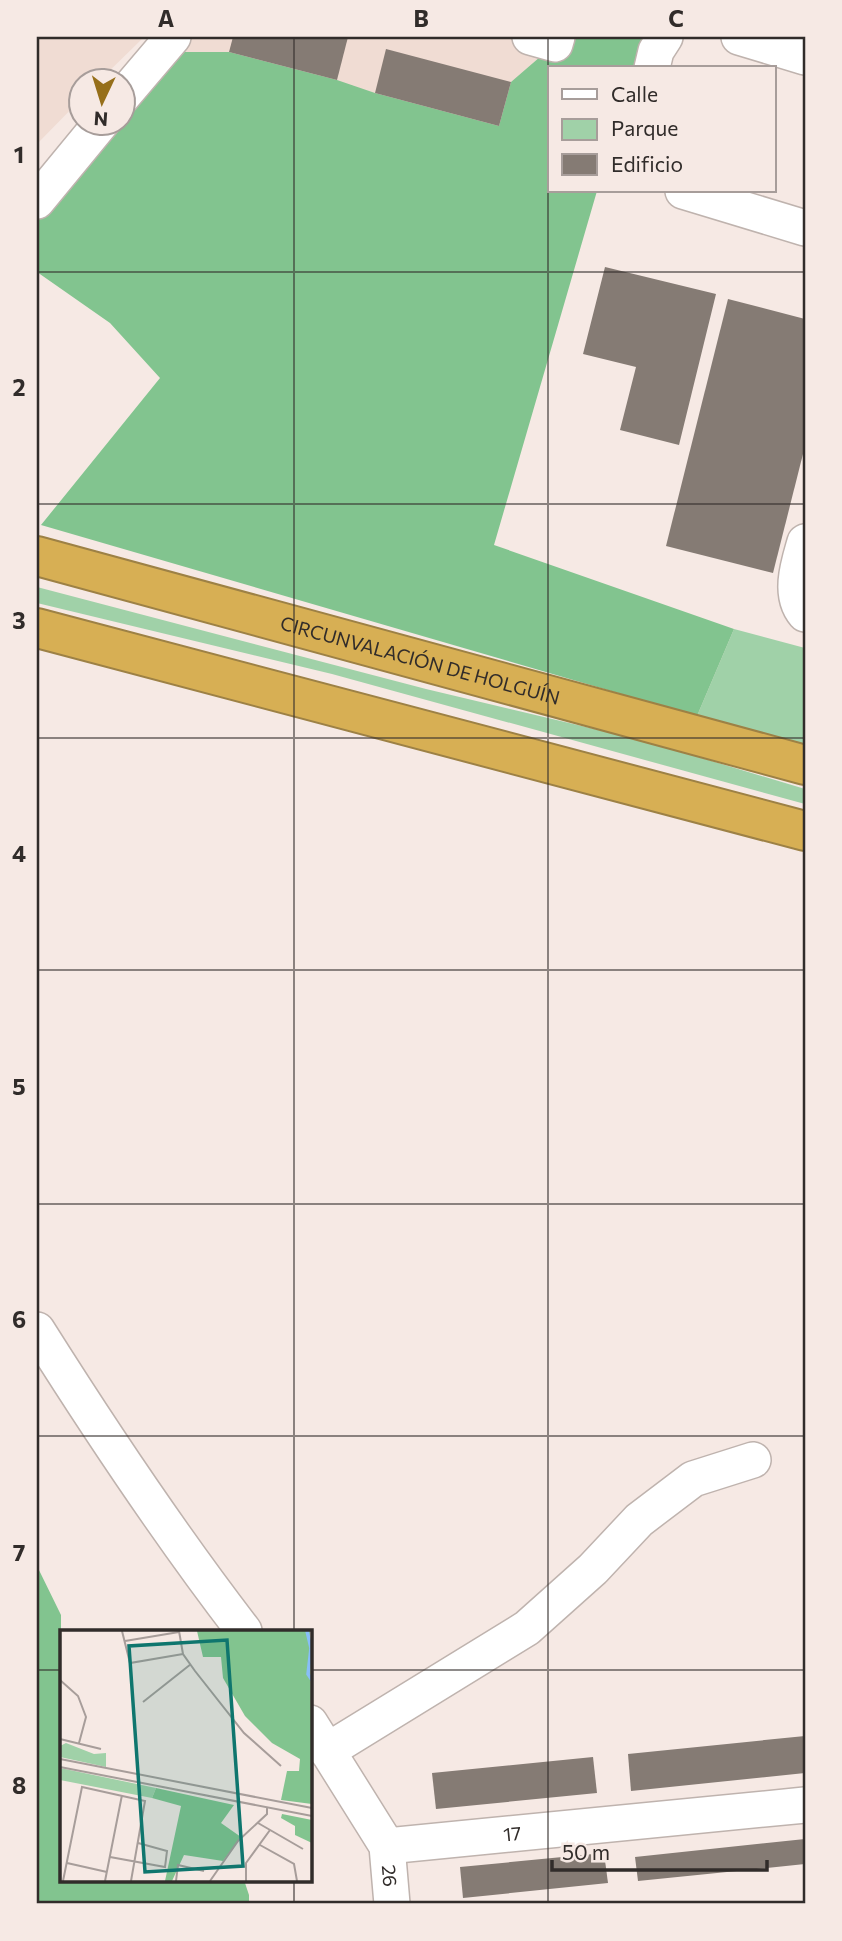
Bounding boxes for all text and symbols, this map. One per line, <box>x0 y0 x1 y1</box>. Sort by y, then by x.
text: A <box>158 4 175 32</box>
text: B <box>413 4 429 32</box>
text: C <box>668 4 684 32</box>
north arrow <box>66 66 136 136</box>
legend <box>548 66 776 192</box>
text: Calle <box>611 81 658 106</box>
text: N <box>93 107 109 131</box>
text: Parque <box>611 115 678 140</box>
text: 1 <box>14 140 24 168</box>
text: Edificio <box>611 151 683 176</box>
text: 2 <box>12 373 26 401</box>
text: 3 <box>12 606 26 634</box>
street label: CIRCUNVALACIÓN DE HOLGUÍN <box>278 611 563 709</box>
text: 4 <box>12 839 26 867</box>
text: 5 <box>12 1072 26 1100</box>
text: 6 <box>12 1305 26 1333</box>
text: 7 <box>13 1538 25 1566</box>
inset map <box>60 1630 312 1882</box>
text: 8 <box>12 1771 26 1799</box>
street label: 17 <box>502 1821 523 1846</box>
scale bar <box>552 1829 767 1873</box>
text: 50 m <box>562 1839 610 1864</box>
street label: 26 <box>378 1864 402 1888</box>

